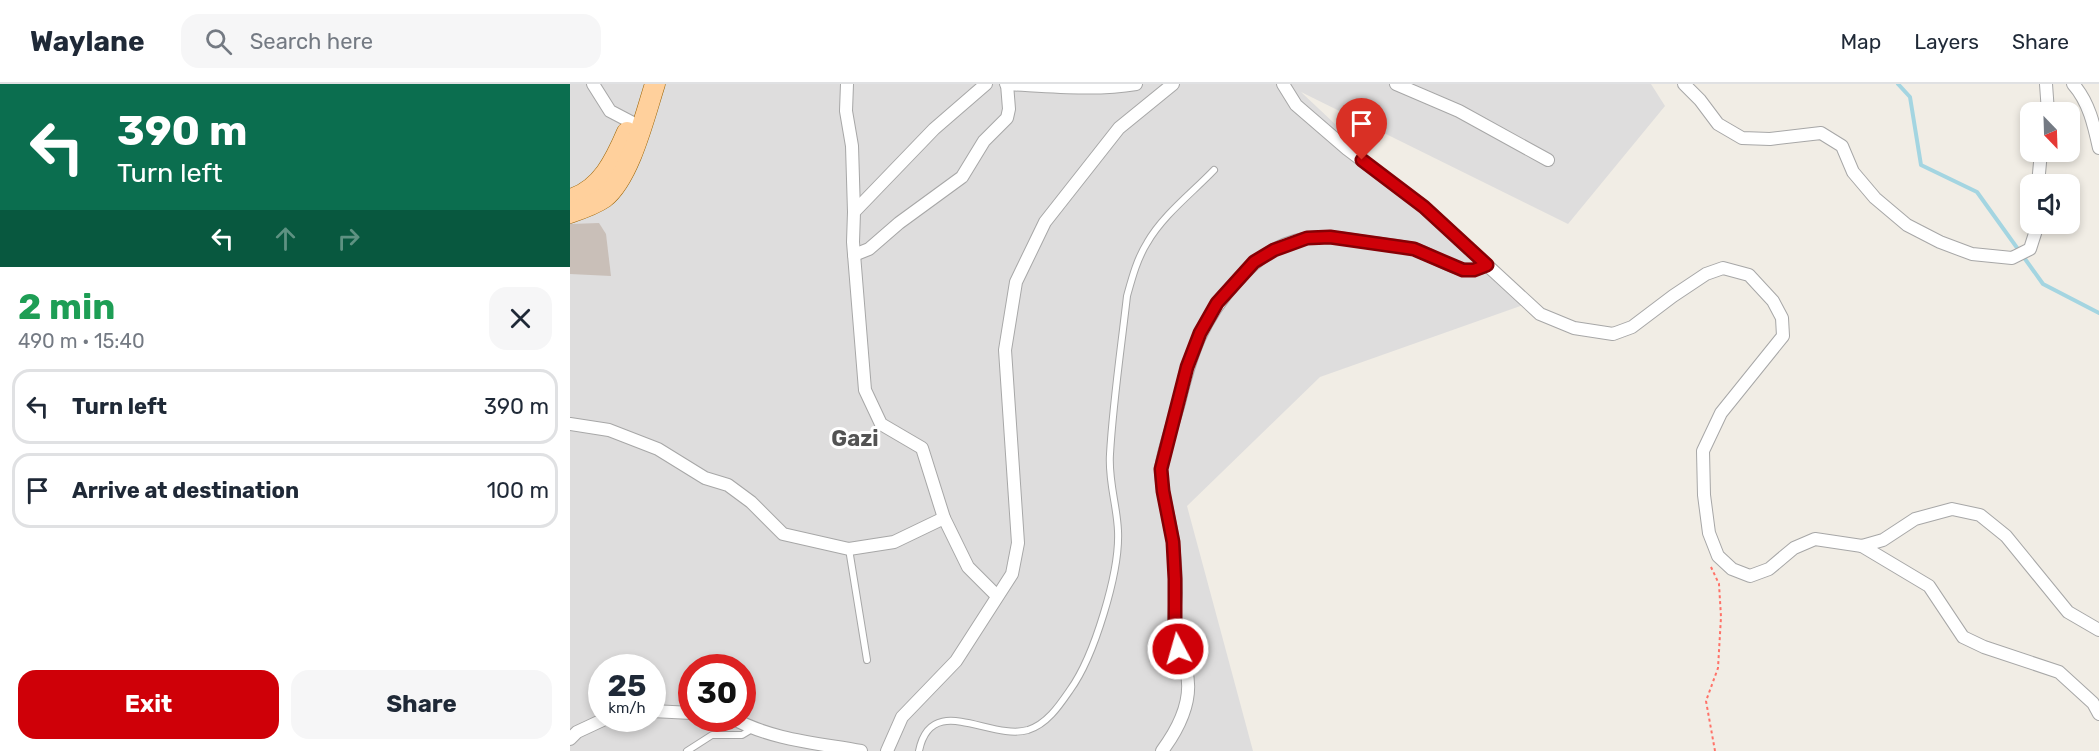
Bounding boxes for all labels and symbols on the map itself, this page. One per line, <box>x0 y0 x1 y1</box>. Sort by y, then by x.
pin <box>1336 98 1387 160</box>
north arrow <box>2020 102 2080 162</box>
district label: Gazi <box>831 425 879 452</box>
position arrow <box>1146 617 1210 681</box>
speed limit sign: 30 <box>678 654 756 732</box>

